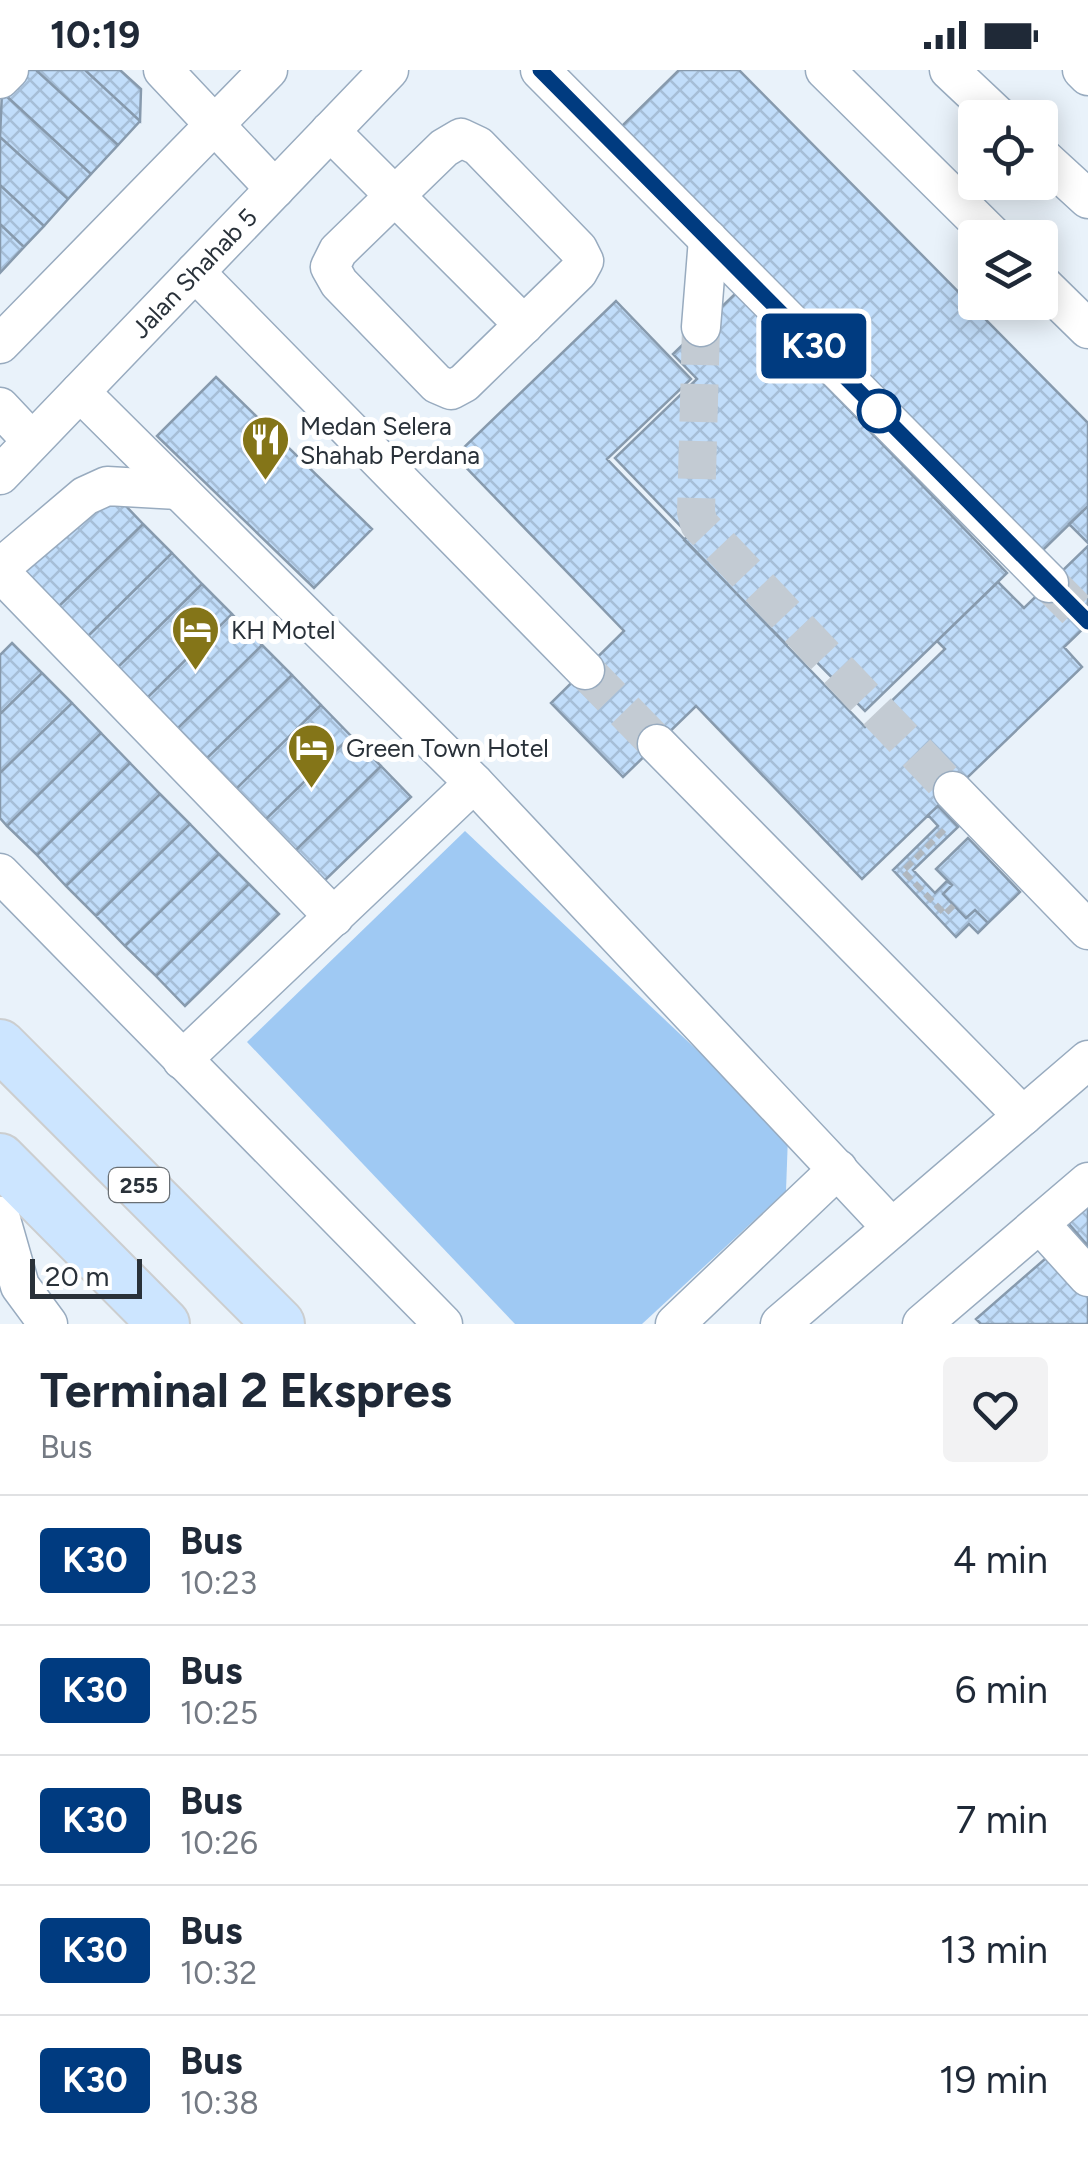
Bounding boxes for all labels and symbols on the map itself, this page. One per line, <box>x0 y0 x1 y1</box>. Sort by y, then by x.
street label: Jalan Shahab 5 <box>125 202 263 344</box>
line badge: K30 <box>756 314 872 378</box>
unlabelled marker <box>858 390 900 432</box>
place label: Medan Selera Shahab Perdana <box>300 411 480 470</box>
restaurant icon: Medan Selera Shahab Perdana <box>239 414 291 482</box>
hotel icon: KH Motel <box>170 604 222 672</box>
place label: KH Motel <box>231 615 335 645</box>
hotel icon: Green Town Hotel <box>285 722 337 790</box>
place label: Green Town Hotel <box>346 733 549 763</box>
road number: 255 <box>109 1168 169 1202</box>
scale bar <box>30 1254 142 1298</box>

